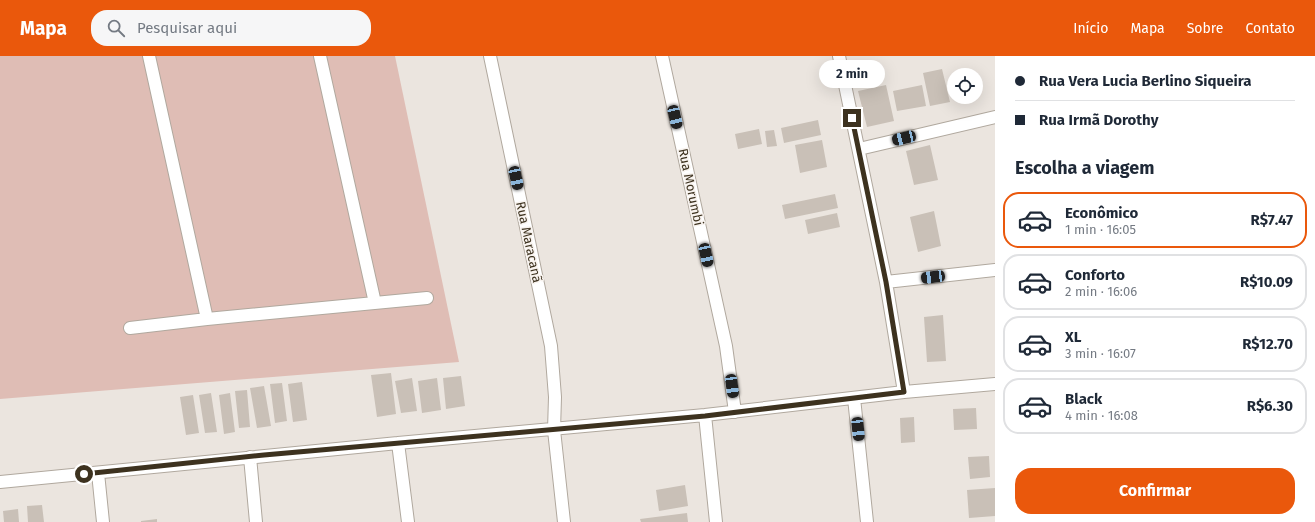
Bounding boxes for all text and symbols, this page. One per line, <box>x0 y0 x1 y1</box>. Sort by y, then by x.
search box <box>91 10 371 46</box>
text: Mapa <box>20 17 67 40</box>
icon: search <box>105 17 127 39</box>
text: Pesquisar aqui <box>137 19 237 37</box>
text: Início <box>1073 20 1108 37</box>
text: Mapa <box>1130 20 1165 37</box>
text: Sobre <box>1187 20 1223 37</box>
text: Contato <box>1245 20 1295 37</box>
callout: 2 min <box>819 60 885 88</box>
text: 2 min <box>836 66 868 81</box>
map controls <box>947 68 983 104</box>
button: locate <box>947 68 983 104</box>
text: Rua Vera Lucia Berlino Siqueira <box>1039 72 1251 90</box>
car <box>666 104 684 130</box>
route end <box>843 109 861 127</box>
text: Rua Irmã Dorothy <box>1039 111 1158 129</box>
car <box>891 129 917 147</box>
street label: Rua Morumbi <box>675 147 707 227</box>
text: Escolha a viagem <box>1015 157 1155 179</box>
car <box>508 165 524 191</box>
street label: Rua Maracanã <box>513 200 545 284</box>
icon: car <box>1017 202 1053 238</box>
text: Econômico <box>1065 204 1138 222</box>
text: R$7.47 <box>1251 211 1293 229</box>
text: 1 min · 16:05 <box>1065 222 1136 237</box>
car <box>698 242 714 268</box>
icon: car <box>1017 264 1053 300</box>
text: Conforto <box>1065 266 1125 284</box>
car <box>920 270 946 284</box>
text: R$10.09 <box>1240 273 1293 291</box>
text: 2 min · 16:06 <box>1065 284 1137 299</box>
icon: car <box>1017 326 1053 362</box>
text: XL <box>1065 328 1081 346</box>
text: R$12.70 <box>1242 335 1293 353</box>
text: 3 min · 16:07 <box>1065 346 1136 361</box>
car <box>724 373 740 399</box>
icon: car <box>1017 388 1053 424</box>
text: Black <box>1065 390 1102 408</box>
text: R$6.30 <box>1247 397 1293 415</box>
text: 4 min · 16:08 <box>1065 408 1138 423</box>
car <box>851 416 865 442</box>
route start <box>75 465 93 483</box>
button: Confirmar <box>1015 468 1295 514</box>

